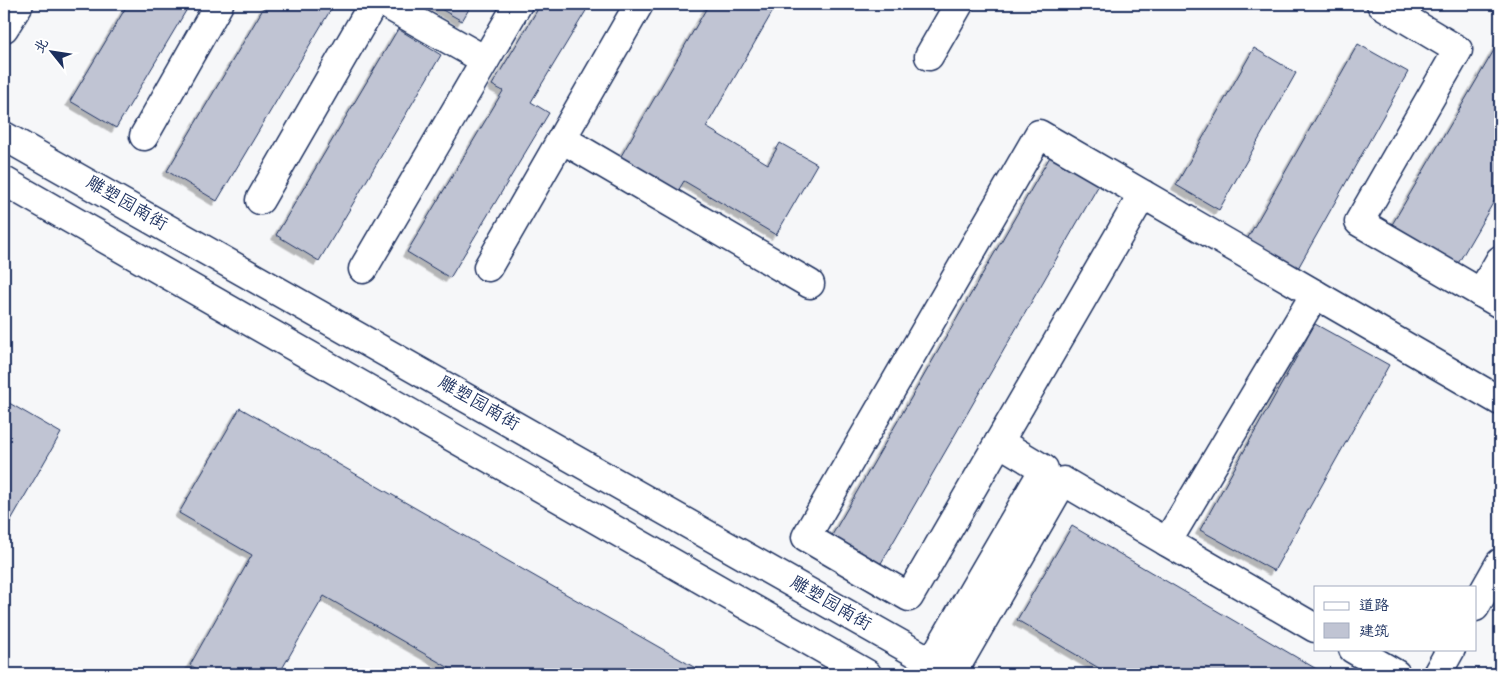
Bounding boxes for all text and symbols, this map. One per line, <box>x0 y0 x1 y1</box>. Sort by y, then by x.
north arrow <box>28 28 78 78</box>
text: 北 <box>30 35 55 58</box>
street label: 雕塑园南街 <box>81 172 171 238</box>
street label: 雕塑园南街 <box>433 372 523 438</box>
street label: 雕塑园南街 <box>785 572 875 638</box>
legend <box>1314 586 1476 650</box>
text: 道路 <box>1359 596 1389 618</box>
text: 建筑 <box>1359 622 1389 644</box>

